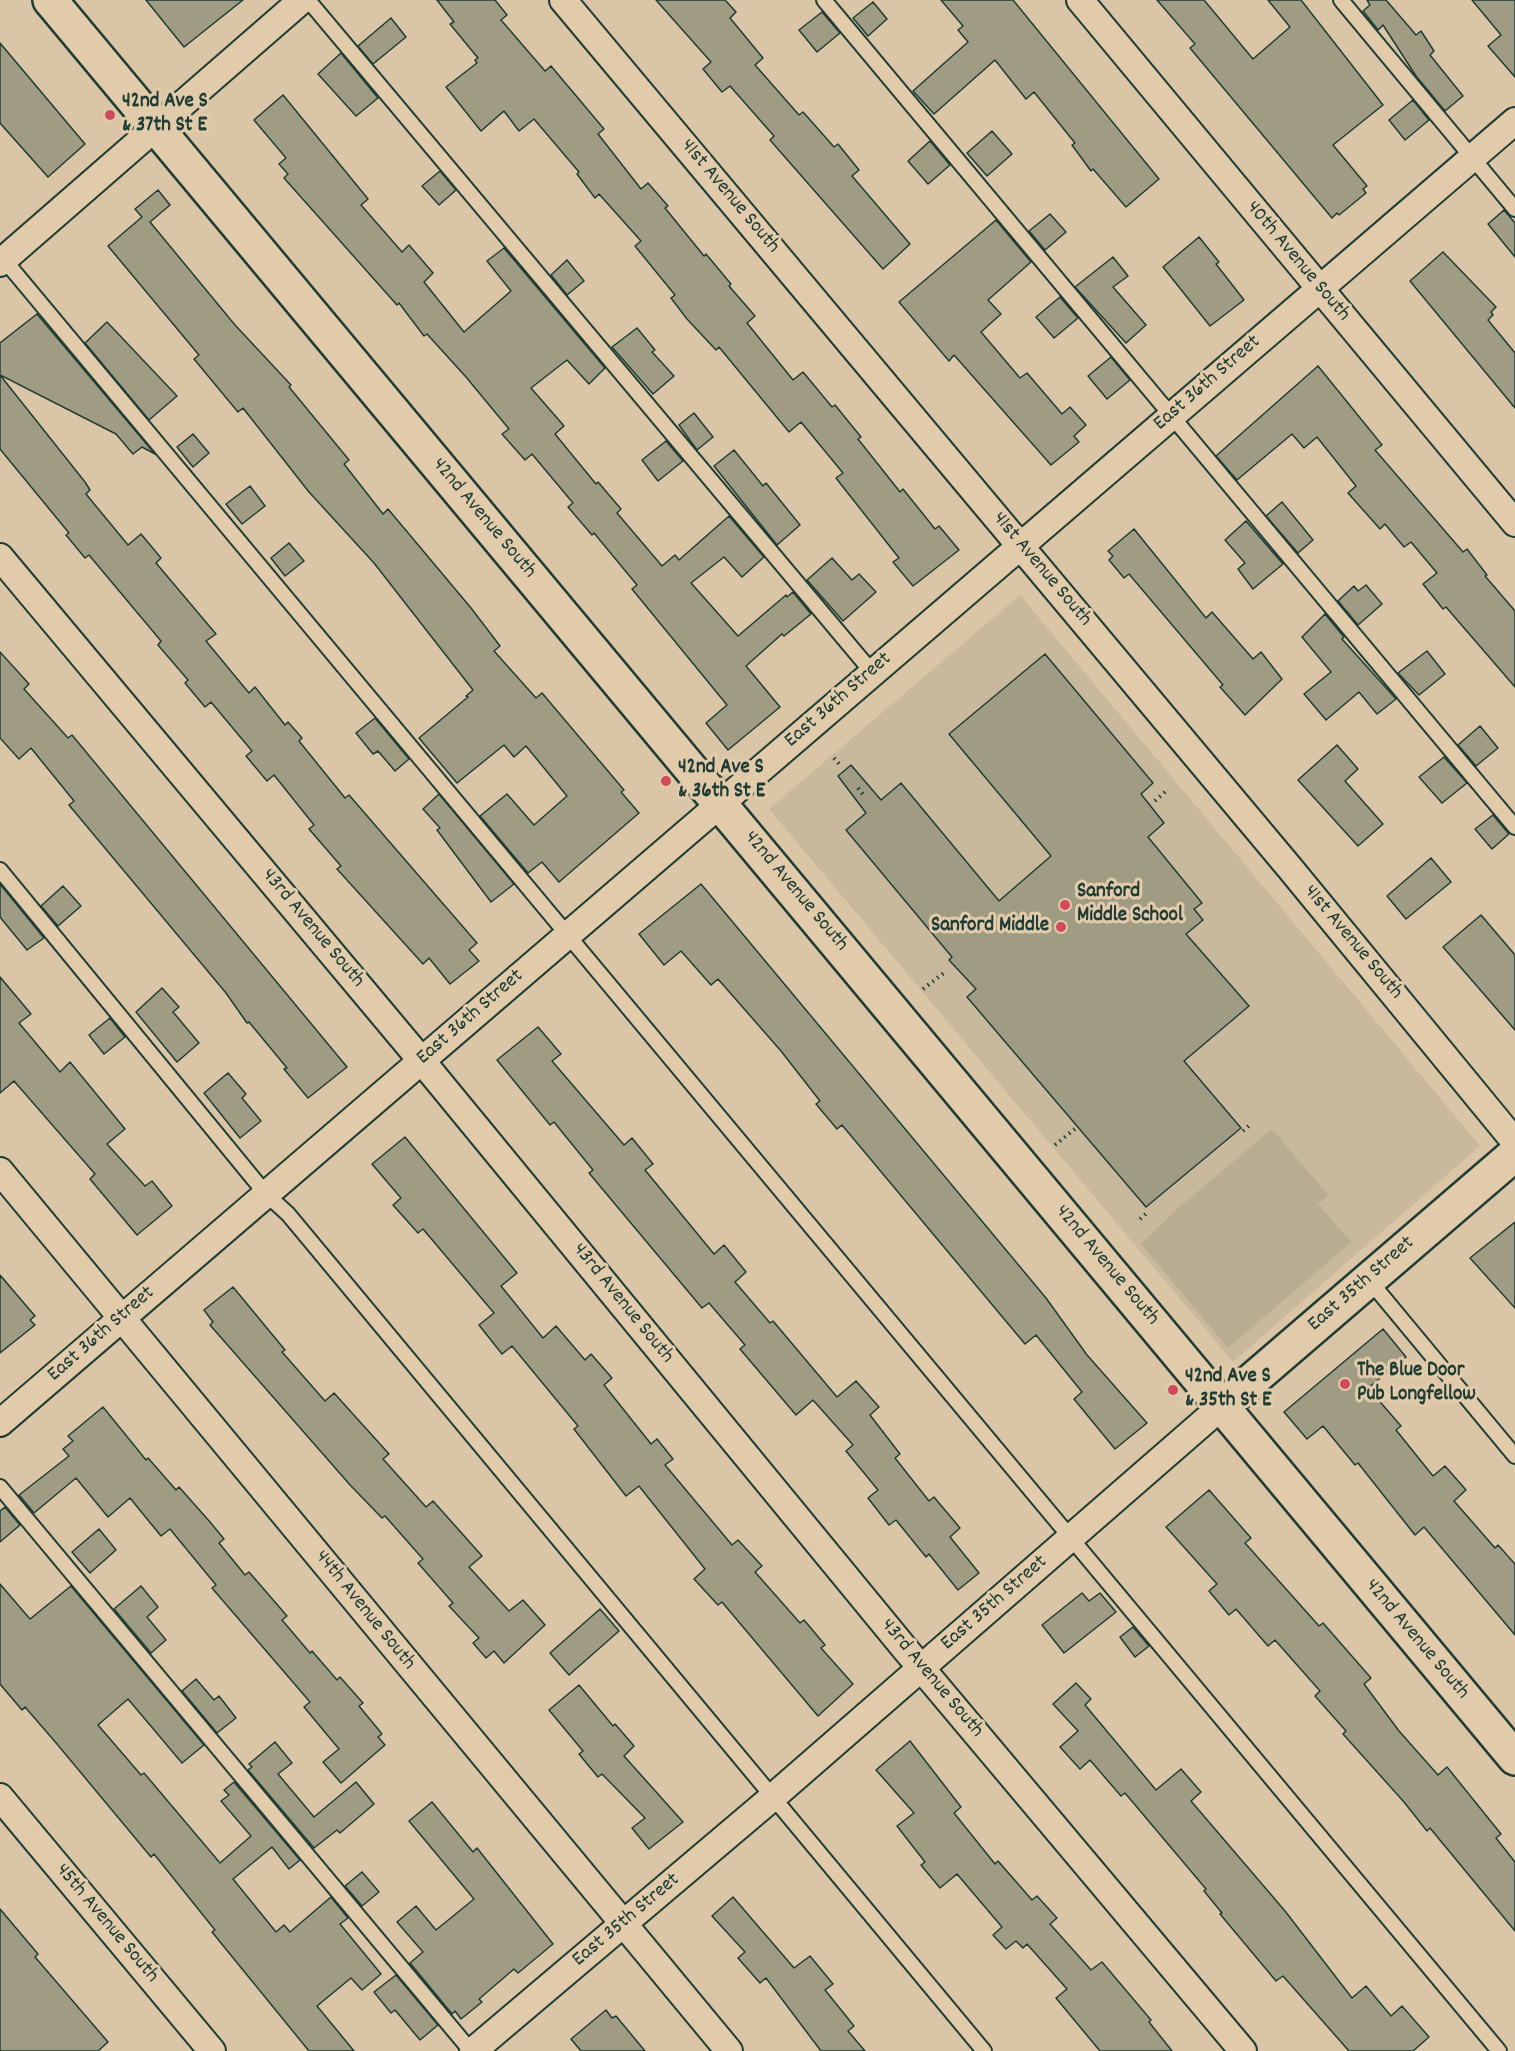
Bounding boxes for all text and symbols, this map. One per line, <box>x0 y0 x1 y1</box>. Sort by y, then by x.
place label: 42nd Ave S & 37th St E <box>122 90 208 140</box>
marker: 42nd Ave S & 37th St E <box>103 108 117 122</box>
street label: 41st Avenue South <box>674 135 784 259</box>
street label: 40th Avenue South <box>1239 197 1355 327</box>
street label: East 36th Street <box>1149 331 1267 437</box>
street label: 42nd Avenue South <box>425 454 541 584</box>
street label: 41st Avenue South <box>986 508 1096 632</box>
street label: East 36th Street <box>780 648 898 754</box>
place label: 42nd Ave S & 36th St E <box>678 756 765 806</box>
marker: 42nd Ave S & 36th St E <box>659 774 673 788</box>
street label: 42nd Avenue South <box>737 827 853 957</box>
street label: 43rd Avenue South <box>255 864 369 994</box>
place label: Sanford Middle School <box>1077 880 1183 930</box>
street label: 41st Avenue South <box>1297 881 1407 1005</box>
marker: Sanford Middle School <box>1058 898 1072 912</box>
place label: Sanford Middle <box>931 914 1049 940</box>
marker: Sanford Middle <box>1054 920 1068 934</box>
street label: East 36th Street <box>412 965 530 1071</box>
street label: 42nd Avenue South <box>1048 1201 1164 1331</box>
street label: East 35th Street <box>1304 1232 1420 1338</box>
street label: 43rd Avenue South <box>566 1239 678 1369</box>
street label: East 36th Street <box>43 1282 161 1388</box>
place label: The Blue Door Pub Longfellow <box>1357 1359 1476 1409</box>
place label: 42nd Ave S & 35th St E <box>1185 1365 1272 1415</box>
marker: The Blue Door Pub Longfellow <box>1338 1377 1352 1391</box>
marker: 42nd Ave S & 35th St E <box>1166 1383 1180 1397</box>
street label: 44th Avenue South <box>308 1546 420 1676</box>
street label: East 35th Street <box>937 1551 1053 1657</box>
street label: 42nd Avenue South <box>1358 1575 1474 1705</box>
street label: 43rd Avenue South <box>874 1614 988 1744</box>
street label: 45th Avenue South <box>49 1859 163 1989</box>
street label: East 35th Street <box>568 1869 686 1973</box>

